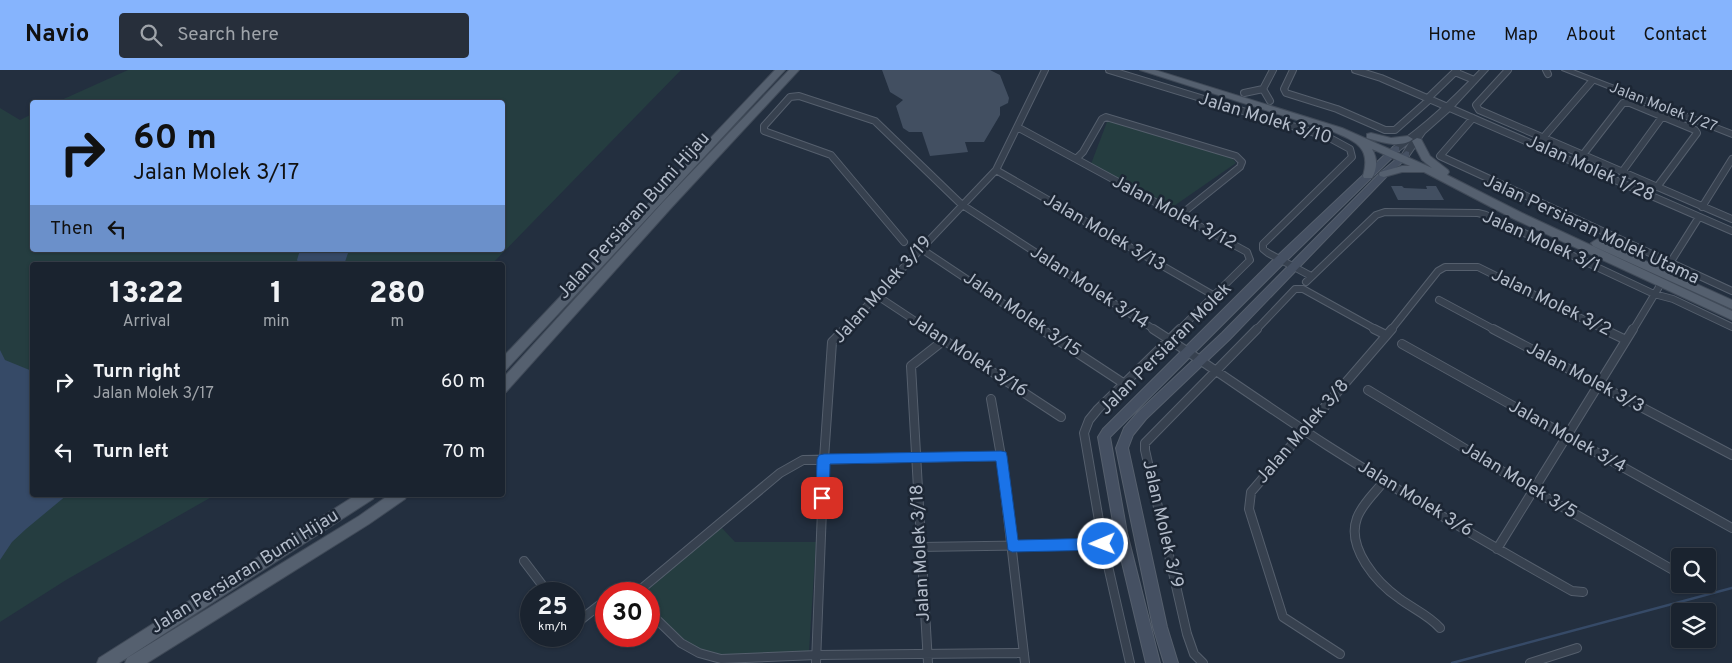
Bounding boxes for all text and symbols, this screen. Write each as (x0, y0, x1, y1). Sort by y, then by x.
search box (119, 13, 469, 58)
text: Navio (25, 20, 89, 50)
icon: search (137, 21, 165, 49)
text: Search here (177, 23, 279, 47)
text: Home (1428, 24, 1476, 47)
text: Map (1504, 24, 1538, 47)
text: About (1566, 24, 1615, 47)
text: Contact (1643, 24, 1707, 47)
street label: Jalan Molek 1/27 (1606, 79, 1720, 137)
street label: Jalan Molek 3/10 (1196, 88, 1334, 150)
text: 60 m (133, 117, 217, 161)
icon: right (50, 120, 115, 185)
street label: Jalan Persiaran Bumi Hijau (553, 127, 715, 305)
street label: Jalan Molek 1/28 (1522, 130, 1658, 208)
text: Jalan Molek 3/17 (133, 160, 299, 187)
street label: Jalan Persiaran Molek Utama (1479, 170, 1703, 290)
street label: Jalan Molek 3/12 (1108, 171, 1240, 255)
street label: Jalan Molek 3/13 (1039, 189, 1169, 277)
street label: Jalan Molek 3/1 (1478, 206, 1604, 278)
icon: left (103, 215, 131, 243)
text: Then (50, 217, 93, 241)
street label: Jalan Molek 3/19 (828, 231, 938, 349)
street label: Jalan Molek 3/14 (1025, 241, 1153, 335)
street label: Jalan Molek 3/2 (1487, 264, 1615, 342)
street label: Jalan Molek 3/15 (958, 267, 1086, 363)
text: 13:22 (109, 276, 184, 313)
text: 1 (270, 276, 282, 313)
text: 280 (369, 276, 426, 313)
street label: Jalan Persiaran Molek (1095, 278, 1237, 420)
street label: Jalan Molek 3/16 (904, 309, 1032, 403)
text: Arrival (123, 312, 170, 332)
text: min (263, 312, 290, 332)
text: m (390, 312, 404, 332)
street label: Jalan Molek 3/3 (1522, 337, 1648, 419)
text: Turn right (93, 360, 181, 384)
icon: right (50, 368, 78, 396)
text: 60 m (441, 370, 485, 394)
street label: Jalan Molek 3/8 (1251, 375, 1355, 489)
text: Jalan Molek 3/17 (93, 384, 214, 404)
street label: Jalan Molek 3/4 (1504, 395, 1630, 479)
street label: Jalan Molek 3/5 (1457, 437, 1581, 525)
icon: left (50, 438, 78, 466)
text: Turn left (93, 440, 169, 464)
text: 70 m (443, 440, 485, 464)
street label: Jalan Molek 3/6 (1353, 455, 1477, 543)
street label: Jalan Molek 3/9 (1136, 458, 1188, 590)
pin (801, 477, 843, 519)
icon: arrive (808, 484, 836, 512)
street label: Jalan Molek 3/18 (906, 484, 936, 622)
street label: Jalan Persiaran Bumi Hijau (147, 505, 343, 639)
position arrow (1076, 517, 1128, 569)
map controls (1671, 548, 1716, 648)
button: search (1671, 548, 1716, 593)
speed limit sign: 30 (595, 582, 660, 647)
text: 25 (537, 592, 568, 624)
button: layers (1671, 603, 1716, 648)
text: km/h (538, 619, 567, 635)

